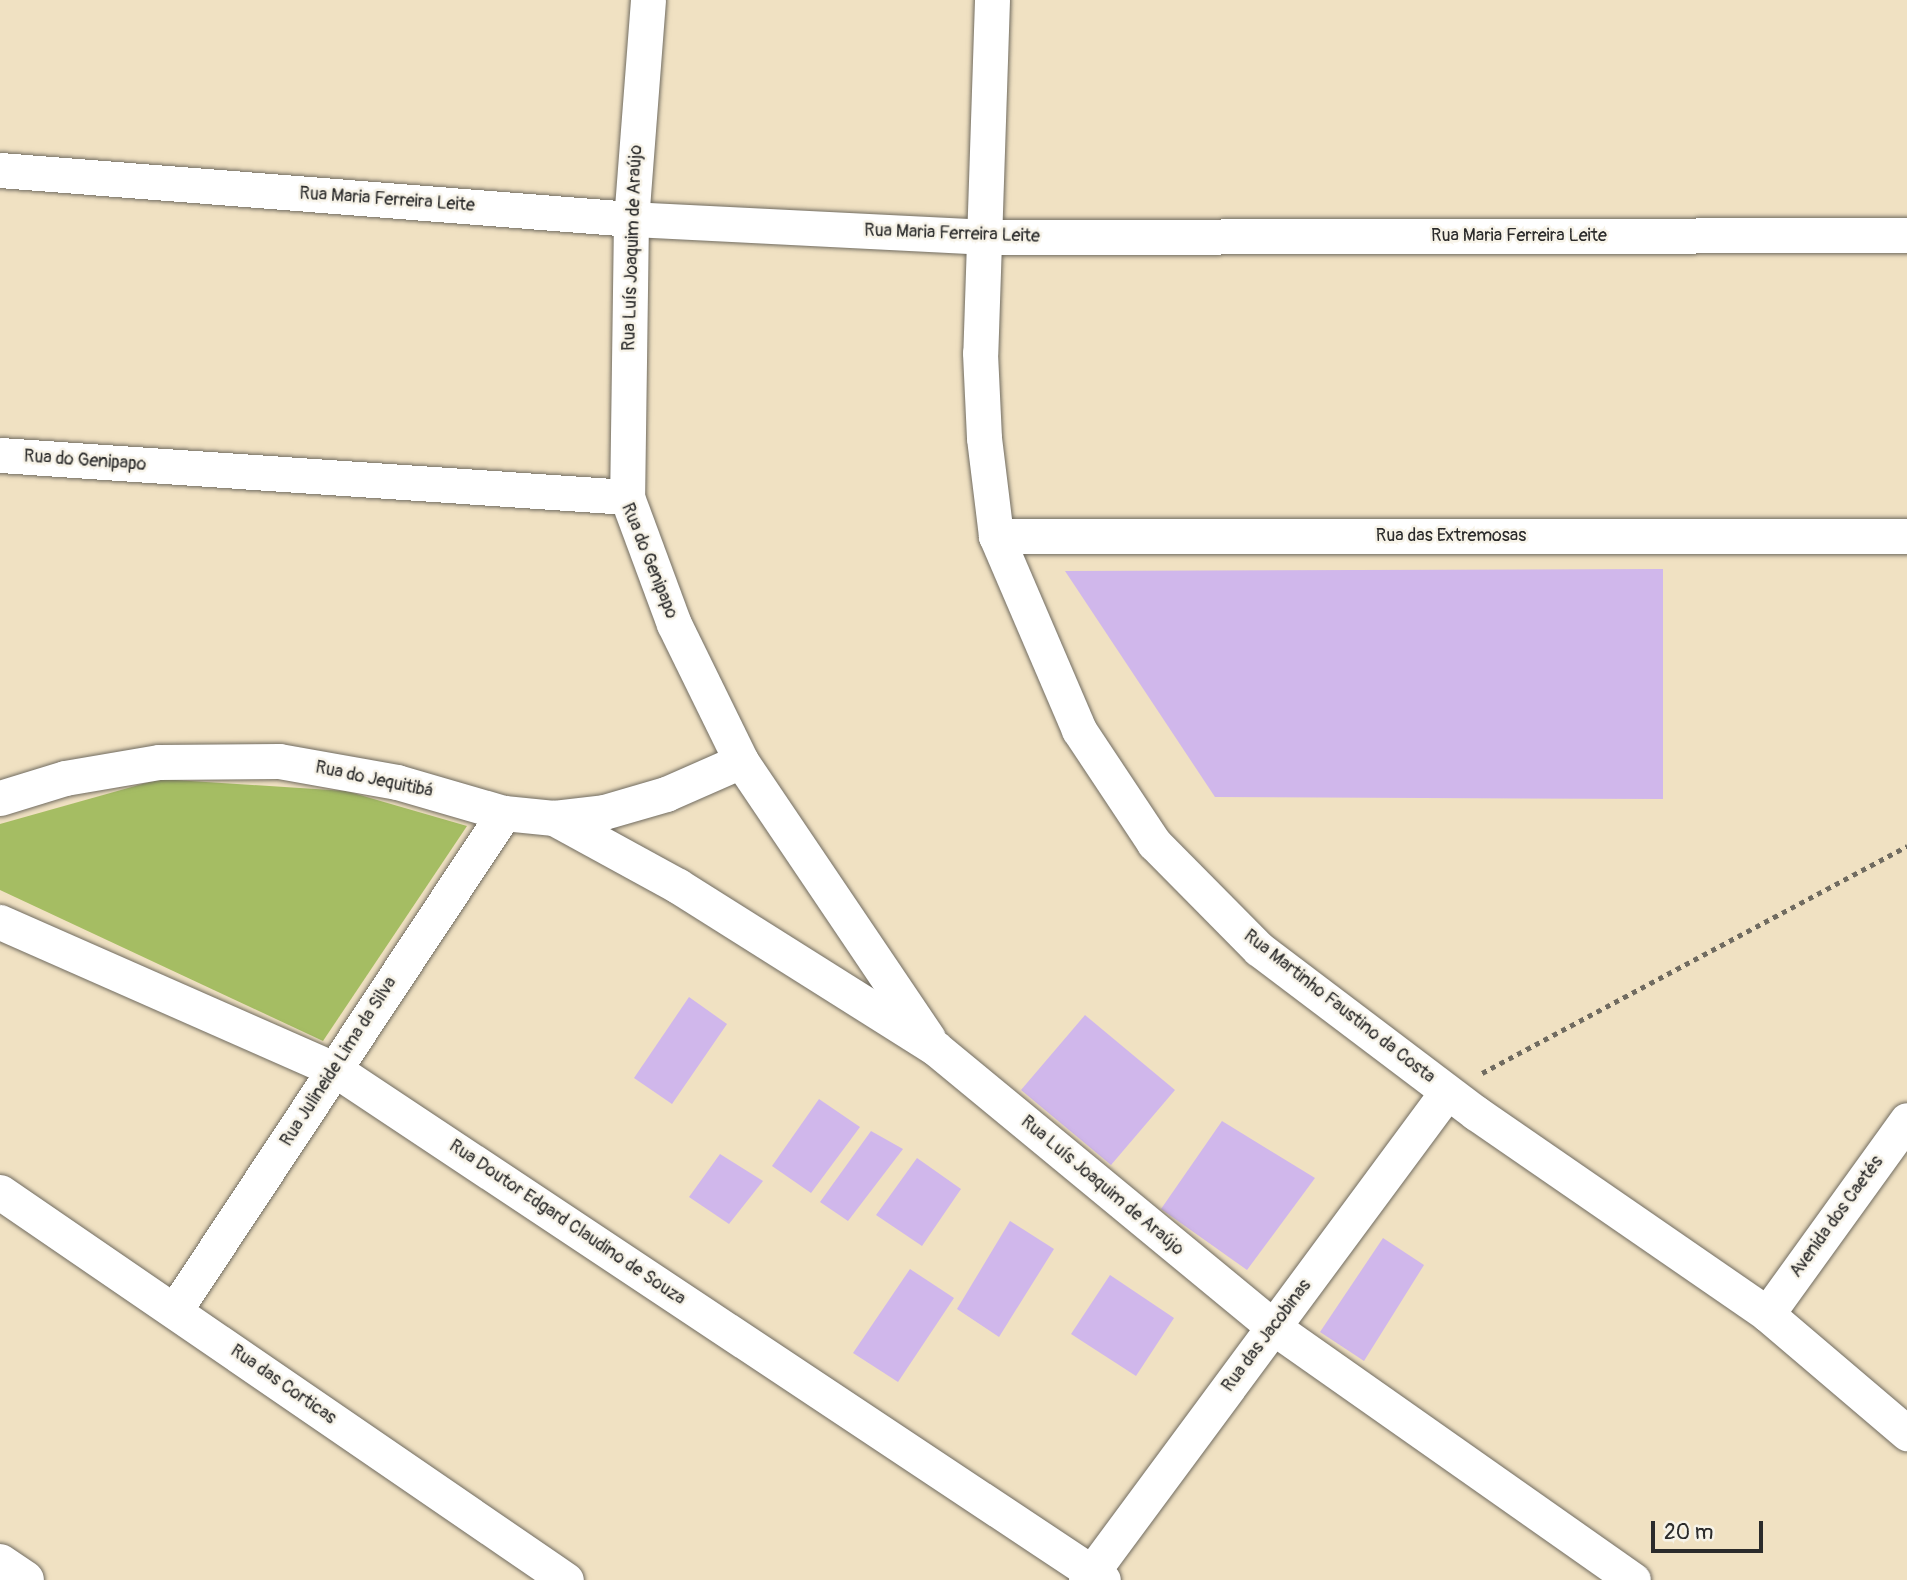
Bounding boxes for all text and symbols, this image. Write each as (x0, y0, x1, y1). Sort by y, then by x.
street label: Rua Luís Joaquim de Araújo (619, 145, 647, 351)
street label: Rua Maria Ferreira Leite (299, 183, 475, 217)
street label: Rua Maria Ferreira Leite (864, 220, 1040, 248)
street label: Rua Maria Ferreira Leite (1431, 225, 1607, 247)
street label: Rua do Genipapo (23, 446, 147, 476)
street label: Rua do Genipapo (616, 500, 682, 622)
street label: Rua das Extremosas (1376, 525, 1526, 547)
street label: Rua do Jequitibá (313, 757, 435, 803)
street label: Rua Martinho Faustino da Costa (1239, 926, 1439, 1088)
street label: Rua Julineide Lima da Silva (276, 973, 402, 1151)
street label: Rua Luís Joaquim de Araújo (1016, 1111, 1188, 1261)
street label: Rua Doutor Edgard Claudino de Souza (445, 1136, 689, 1310)
street label: Avenida dos Caetés (1786, 1152, 1888, 1282)
street label: Rua das Jacobinas (1218, 1276, 1316, 1396)
street label: Rua das Corticas (226, 1341, 340, 1429)
scale bar (1655, 1506, 1767, 1550)
text: 20 m (1664, 1519, 1713, 1546)

